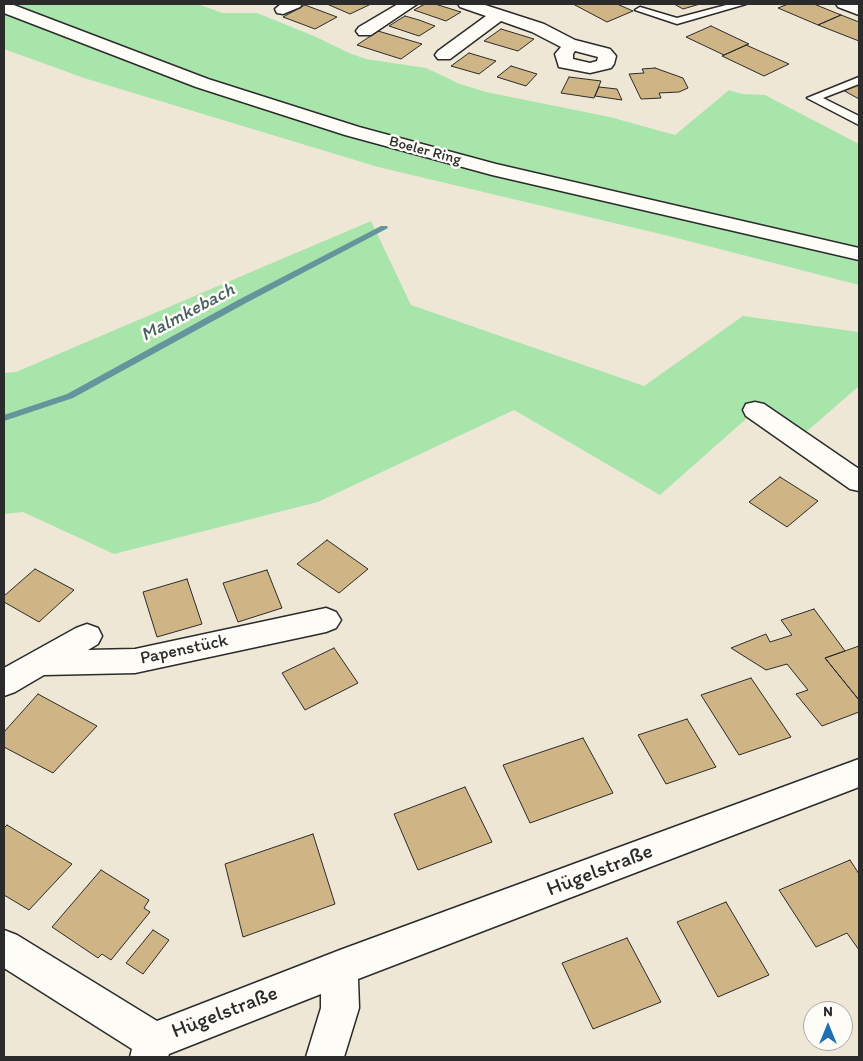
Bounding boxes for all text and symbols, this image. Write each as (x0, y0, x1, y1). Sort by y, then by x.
street label: Boeler Ring (387, 133, 463, 169)
water label: Malmkebach (137, 279, 239, 347)
street label: Papenstück (138, 630, 230, 670)
street label: Hügelstraße (543, 839, 657, 903)
street label: Hügelstraße (168, 981, 282, 1045)
north arrow (803, 1001, 853, 1051)
text: N (823, 1003, 833, 1020)

